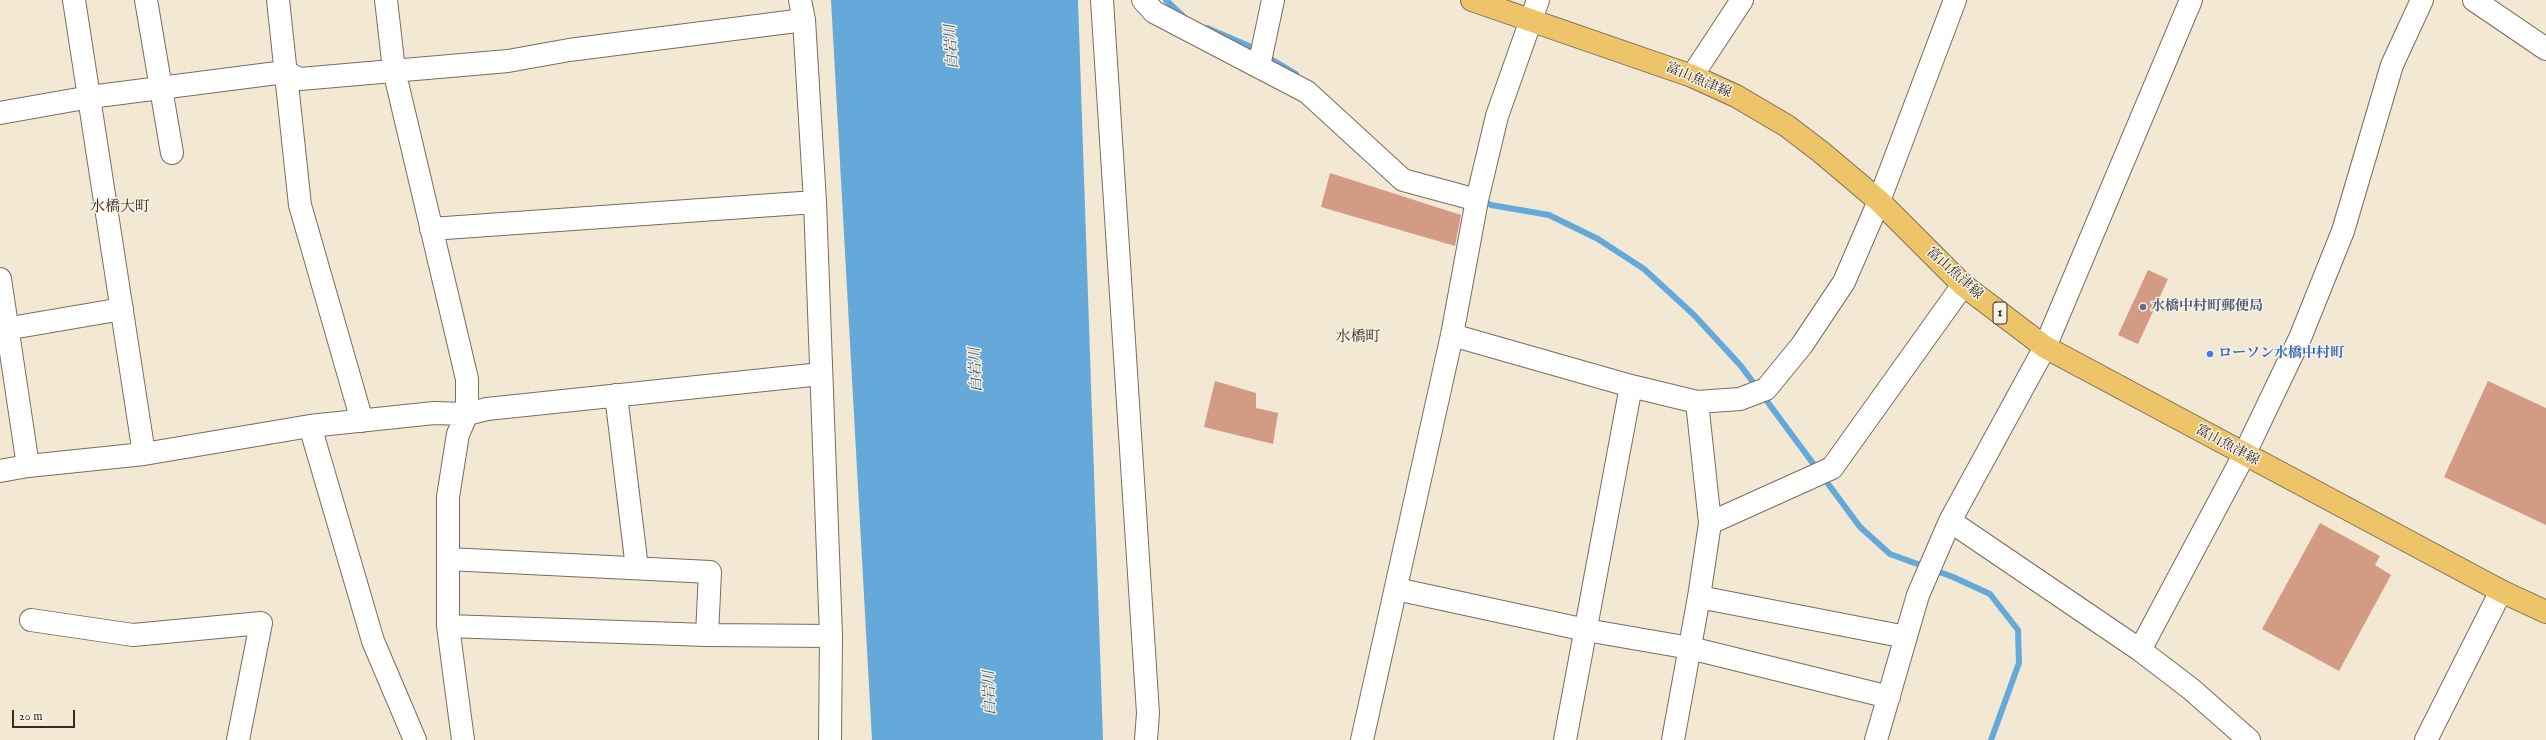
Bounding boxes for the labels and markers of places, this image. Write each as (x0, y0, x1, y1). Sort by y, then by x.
place label: 水橋中村町郵便局 (2151, 299, 2263, 315)
marker: 水橋中村町郵便局 (2138, 302, 2148, 312)
place label: ローソン水橋中村町 (2218, 346, 2344, 362)
marker: ローソン水橋中村町 (2205, 349, 2215, 359)

